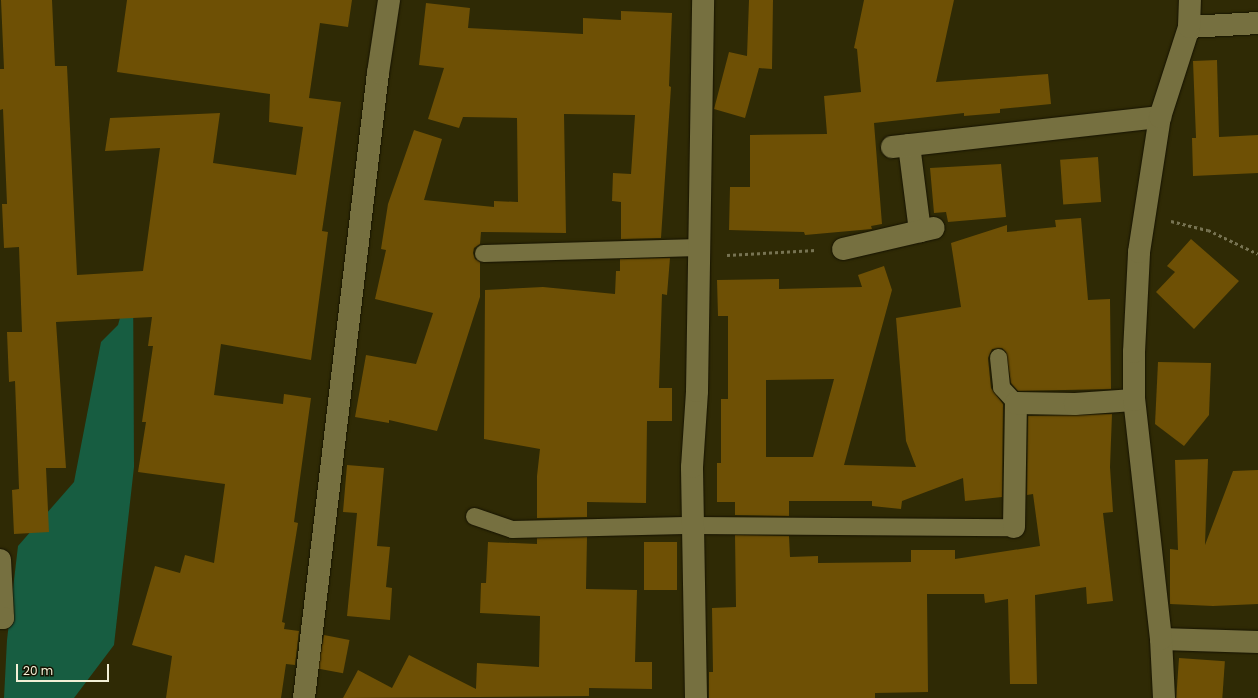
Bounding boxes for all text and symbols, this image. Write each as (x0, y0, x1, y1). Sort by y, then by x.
scale bar (18, 656, 111, 682)
text: 20 m (23, 662, 53, 679)

